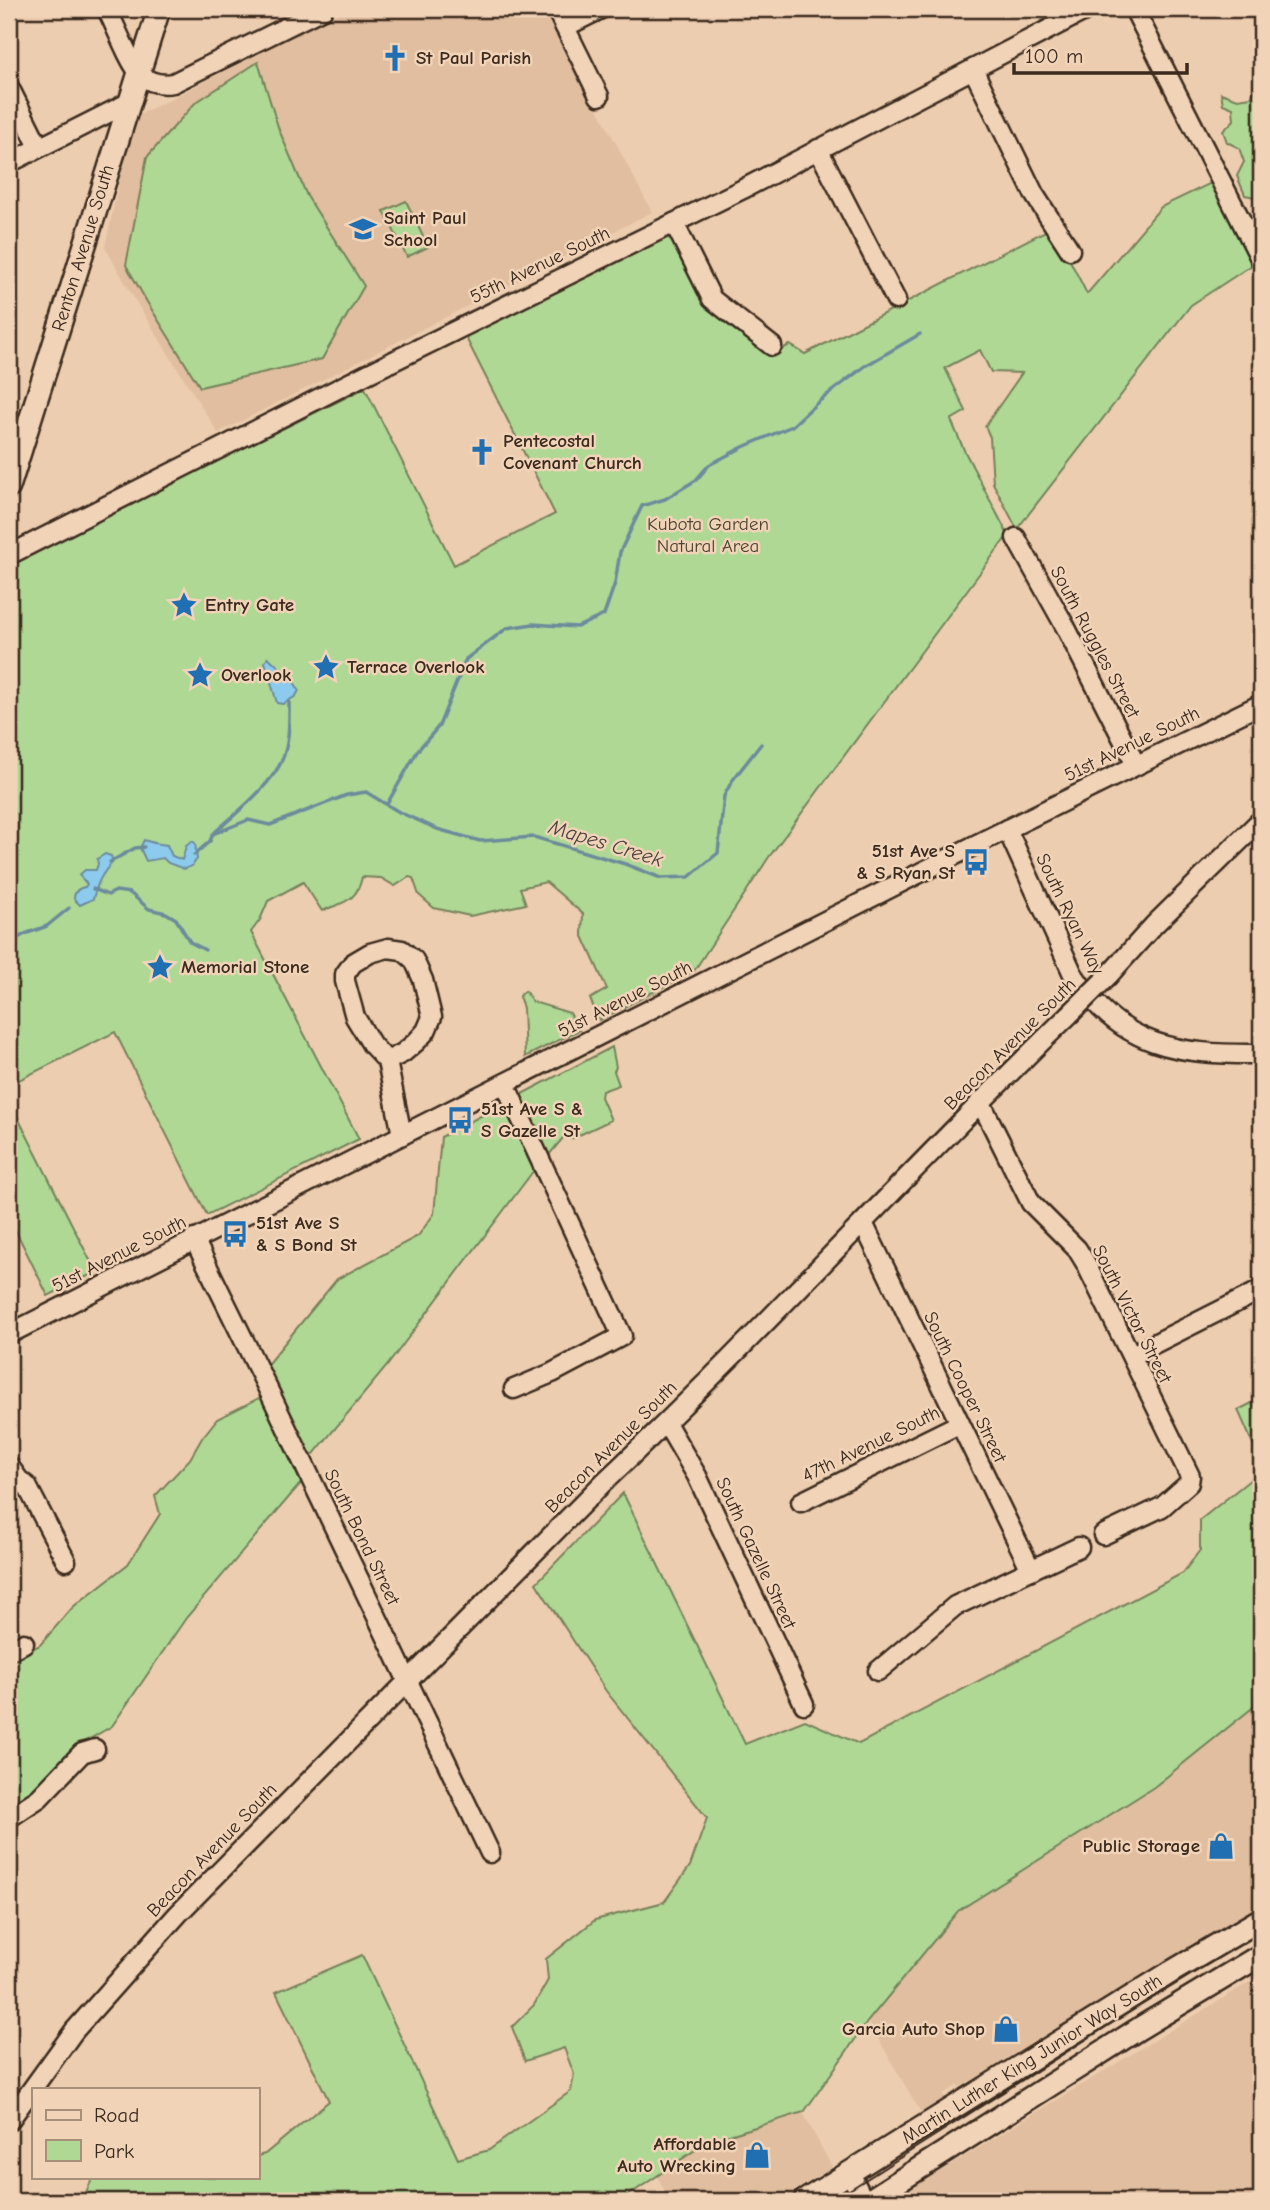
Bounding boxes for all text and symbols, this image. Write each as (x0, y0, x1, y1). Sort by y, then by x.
scale bar (1014, 32, 1188, 76)
church icon: St Paul Parish (380, 43, 410, 73)
text: 100 m (1025, 44, 1083, 68)
place label: St Paul Parish (416, 47, 531, 69)
street label: Renton Avenue South (47, 162, 119, 334)
place label: Saint Paul School (384, 207, 466, 251)
school or university icon: Saint Paul School (348, 214, 378, 244)
street label: 55th Avenue South (467, 222, 613, 308)
place label: Pentecostal Covenant Church (503, 430, 642, 474)
church icon: Pentecostal Covenant Church (467, 437, 497, 467)
park label: Kubota Garden Natural Area (647, 513, 769, 557)
street label: South Ruggles Street (1046, 562, 1145, 722)
place icon: Entry Gate (169, 590, 199, 620)
place label: Entry Gate (205, 594, 294, 616)
place icon: Terrace Overlook (311, 652, 341, 682)
place label: Terrace Overlook (347, 656, 485, 678)
place icon: Overlook (185, 660, 215, 690)
place label: Overlook (221, 664, 292, 686)
street label: 51st Avenue South (1061, 702, 1203, 786)
water label: Mapes Creek (545, 814, 667, 872)
place label: 51st Ave S & S Ryan St (856, 840, 956, 884)
bus stop icon: 51st Ave S & S Ryan St (961, 847, 991, 877)
street label: South Ryan Way (1031, 850, 1109, 979)
place icon: Memorial Stone (145, 952, 175, 982)
place label: Memorial Stone (181, 956, 309, 978)
street label: 51st Avenue South (554, 956, 696, 1042)
street label: Beacon Avenue South (940, 974, 1080, 1114)
place label: 51st Ave S & S Gazelle St (481, 1098, 583, 1142)
bus stop icon: 51st Ave S & S Gazelle St (445, 1105, 475, 1135)
street label: 51st Avenue South (48, 1211, 190, 1297)
place label: 51st Ave S & S Bond St (256, 1212, 358, 1256)
bus stop icon: 51st Ave S & S Bond St (220, 1219, 250, 1249)
street label: South Victor Street (1088, 1241, 1177, 1387)
street label: South Cooper Street (919, 1308, 1011, 1467)
street label: Beacon Avenue South (541, 1377, 681, 1517)
street label: 47th Avenue South (799, 1401, 943, 1487)
street label: South Bond Street (320, 1465, 405, 1609)
street label: South Gazelle Street (711, 1474, 801, 1633)
street label: Beacon Avenue South (143, 1779, 281, 1921)
shop icon: Public Storage (1206, 1831, 1236, 1861)
place label: Public Storage (1082, 1835, 1200, 1857)
street label: Martin Luther King Junior Way South (898, 1969, 1166, 2149)
shop icon: Garcia Auto Shop (991, 2014, 1021, 2044)
place label: Garcia Auto Shop (842, 2018, 985, 2040)
legend (32, 2088, 259, 2178)
text: Road (94, 2103, 139, 2127)
place label: Affordable Auto Wrecking (617, 2133, 736, 2177)
text: Park (94, 2139, 134, 2163)
shop icon: Affordable Auto Wrecking (742, 2140, 772, 2170)

